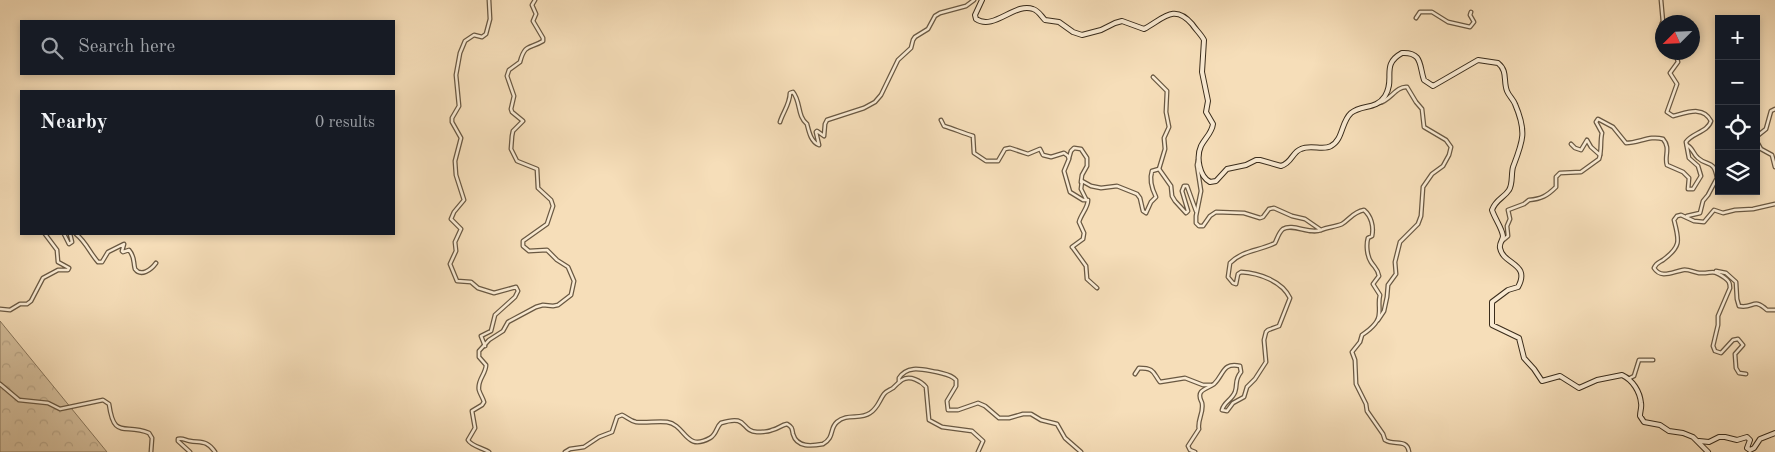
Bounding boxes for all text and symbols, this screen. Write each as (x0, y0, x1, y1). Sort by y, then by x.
north arrow (1655, 15, 1700, 60)
map controls (1715, 15, 1760, 195)
button: + (1715, 15, 1760, 60)
search box (20, 20, 395, 75)
icon: search (38, 34, 66, 62)
text: Search here (78, 38, 175, 57)
button: − (1715, 60, 1760, 105)
button: locate (1715, 105, 1760, 150)
text: Nearby (40, 112, 108, 133)
text: 0 results (315, 115, 375, 131)
button: layers (1715, 150, 1760, 195)

